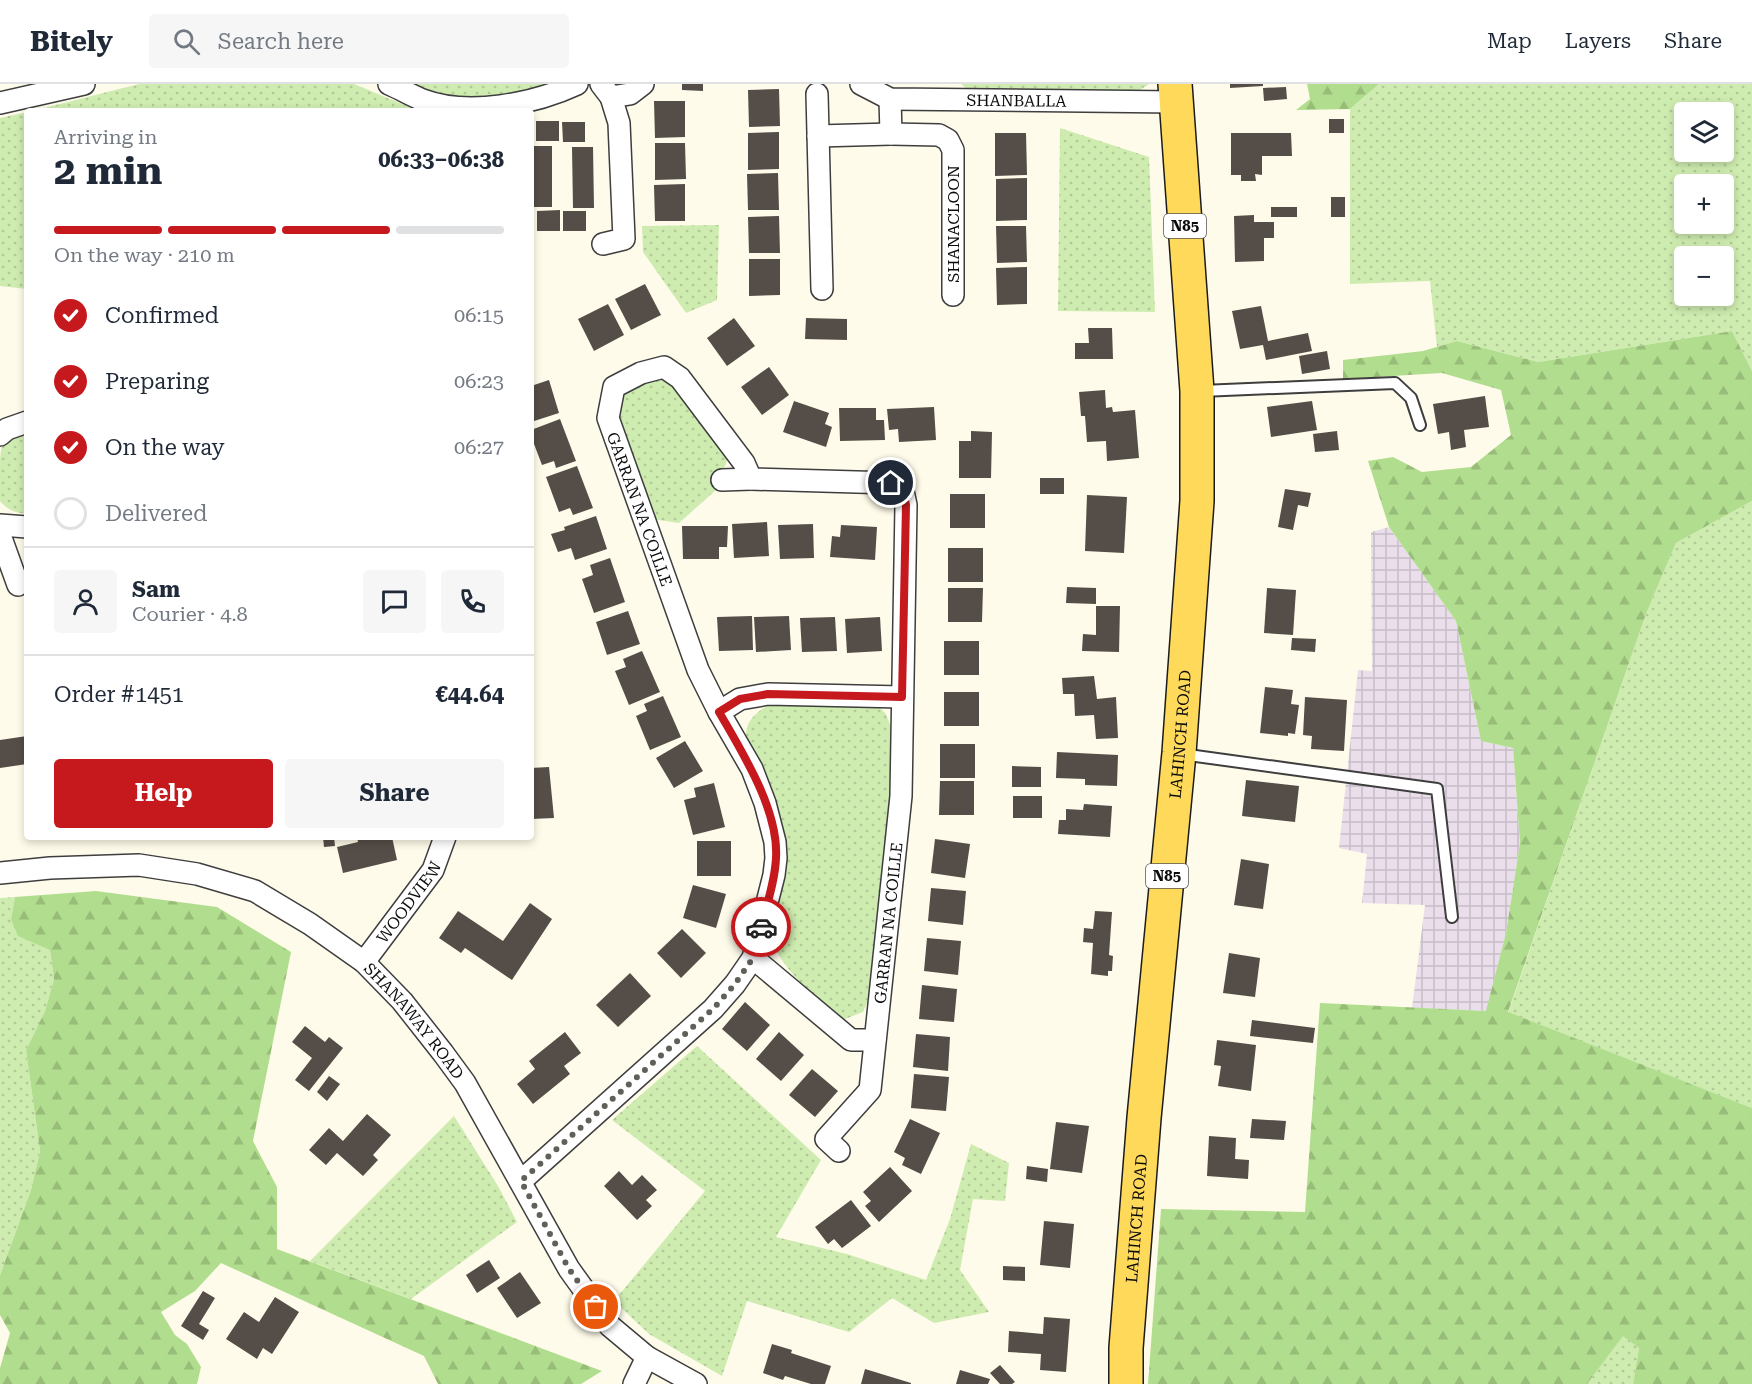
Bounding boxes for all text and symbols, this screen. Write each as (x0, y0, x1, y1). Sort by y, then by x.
search box (149, 14, 569, 68)
text: Bitely (30, 25, 113, 58)
icon: search (170, 25, 203, 58)
text: Search here (218, 29, 344, 54)
text: Map (1487, 29, 1532, 53)
text: Layers (1565, 29, 1631, 53)
text: Share (1664, 29, 1722, 53)
street label: SHANBALLA (966, 91, 1067, 111)
map controls (1674, 102, 1734, 306)
button: layers (1674, 102, 1734, 162)
text: Arriving in (54, 125, 157, 149)
text: 06:33–06:38 (378, 147, 504, 172)
text: 2 min (54, 148, 162, 194)
street label: SHANACLOON (944, 165, 963, 283)
button: + (1674, 174, 1734, 234)
road number: N85 (1164, 214, 1206, 238)
text: On the way · 210 m (54, 243, 235, 267)
button: − (1674, 246, 1734, 306)
icon: check (54, 299, 87, 332)
text: Confirmed (105, 303, 219, 328)
text: 06:15 (454, 303, 504, 327)
icon: check (54, 365, 87, 398)
text: Preparing (105, 369, 209, 394)
text: 06:23 (454, 369, 504, 393)
street label: GARRAN NA COILLE (603, 430, 676, 589)
icon: check (54, 431, 87, 464)
text: On the way (105, 435, 225, 460)
text: 06:27 (454, 435, 504, 459)
pin (865, 457, 916, 508)
icon: home (874, 466, 907, 499)
text: Delivered (105, 501, 207, 526)
button: person (54, 570, 117, 633)
button: chat (363, 570, 426, 633)
button: phone (441, 570, 504, 633)
text: Sam (132, 577, 180, 602)
text: Courier · 4.8 (132, 602, 248, 626)
street label: LAHINCH ROAD (1166, 669, 1195, 800)
text: Order #1451 (54, 682, 184, 707)
text: €44.64 (435, 682, 504, 707)
button: Help (54, 759, 273, 828)
button: Share (285, 759, 504, 828)
street label: GARRAN NA COILLE (871, 841, 906, 1005)
street label: WOODVIEW (373, 858, 446, 947)
road number: N85 (1146, 864, 1188, 888)
courier (731, 897, 791, 957)
icon: car (745, 911, 778, 944)
street label: SHANAWAY ROAD (360, 959, 468, 1083)
street label: LAHINCH ROAD (1122, 1153, 1151, 1284)
pin (570, 1281, 621, 1332)
icon: bag (579, 1290, 612, 1323)

